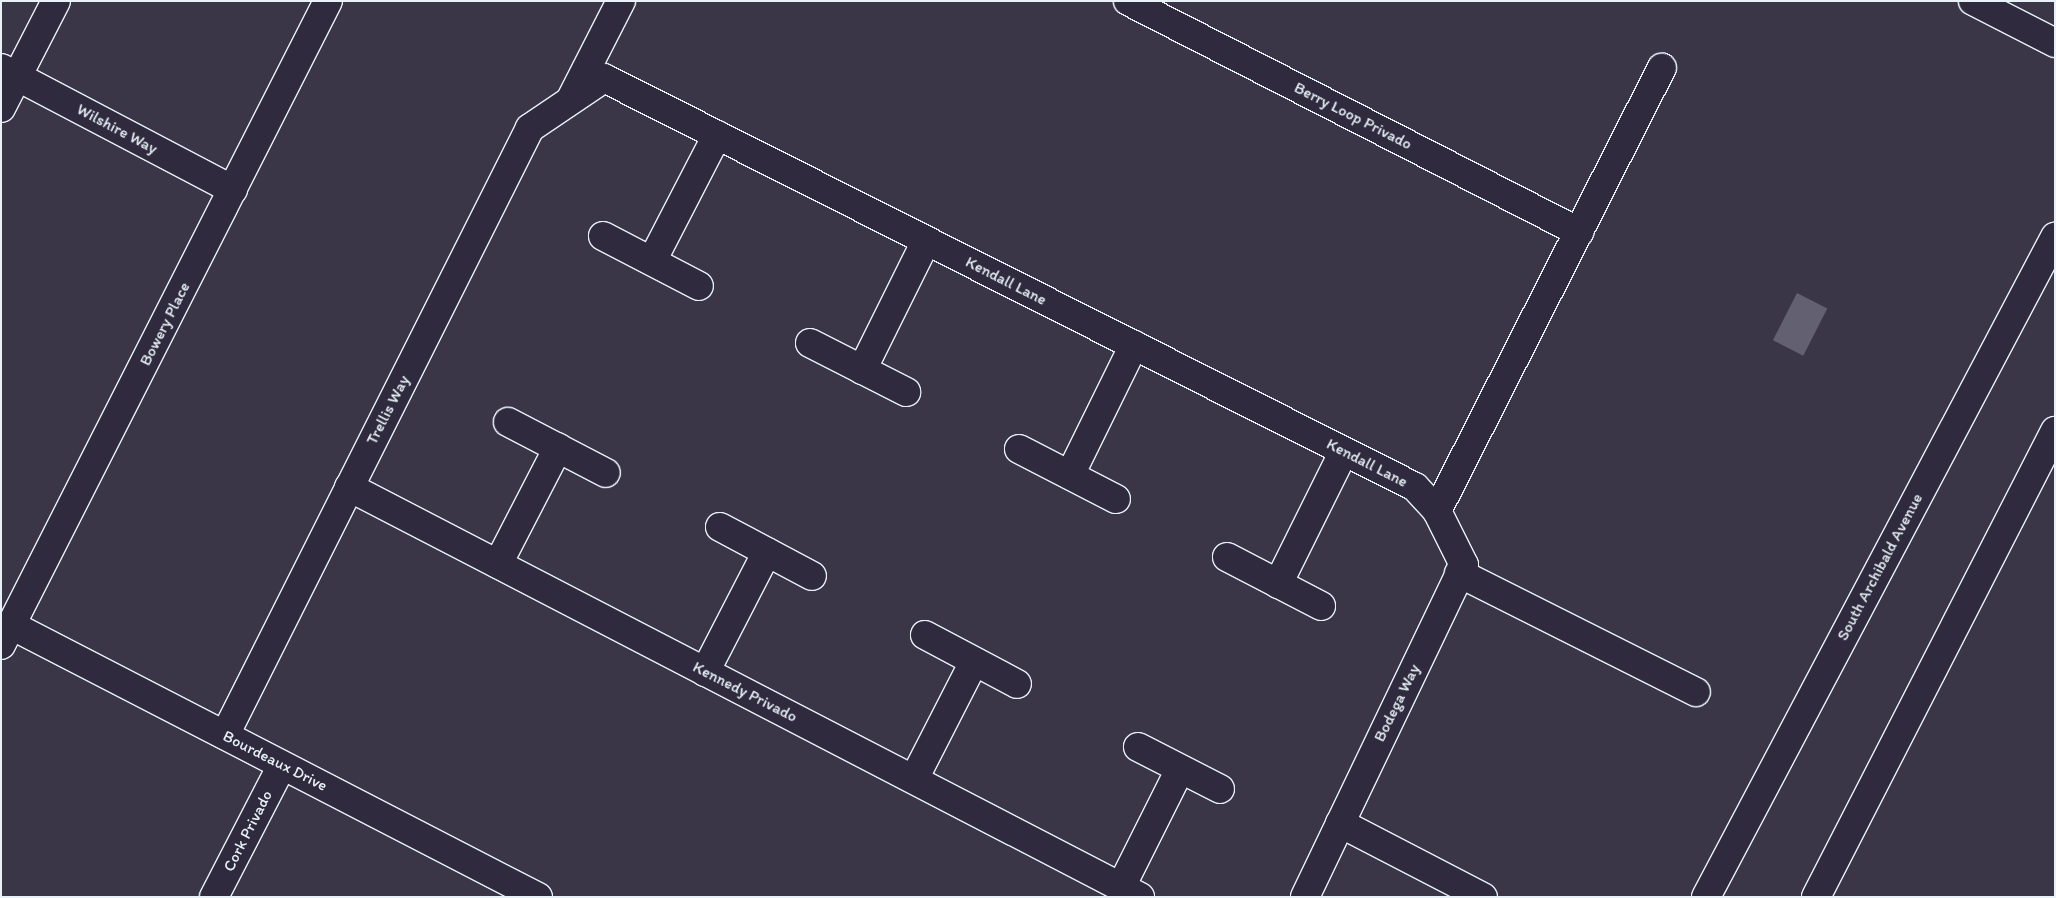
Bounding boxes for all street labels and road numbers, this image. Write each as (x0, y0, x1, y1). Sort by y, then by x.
street label: Berry Loop Privado (1291, 78, 1415, 154)
street label: Wilshire Way (73, 100, 161, 158)
street label: Kendall Lane (962, 252, 1050, 310)
street label: Bowery Place (136, 279, 194, 369)
street label: Trellis Way (363, 372, 413, 448)
street label: Kendall Lane (1323, 434, 1411, 492)
street label: South Archibald Avenue (1833, 490, 1927, 644)
street label: Kennedy Privado (690, 657, 800, 727)
street label: Bodega Way (1370, 661, 1424, 745)
street label: Bourdeaux Drive (220, 726, 330, 796)
street label: Cork Privado (219, 787, 277, 875)

